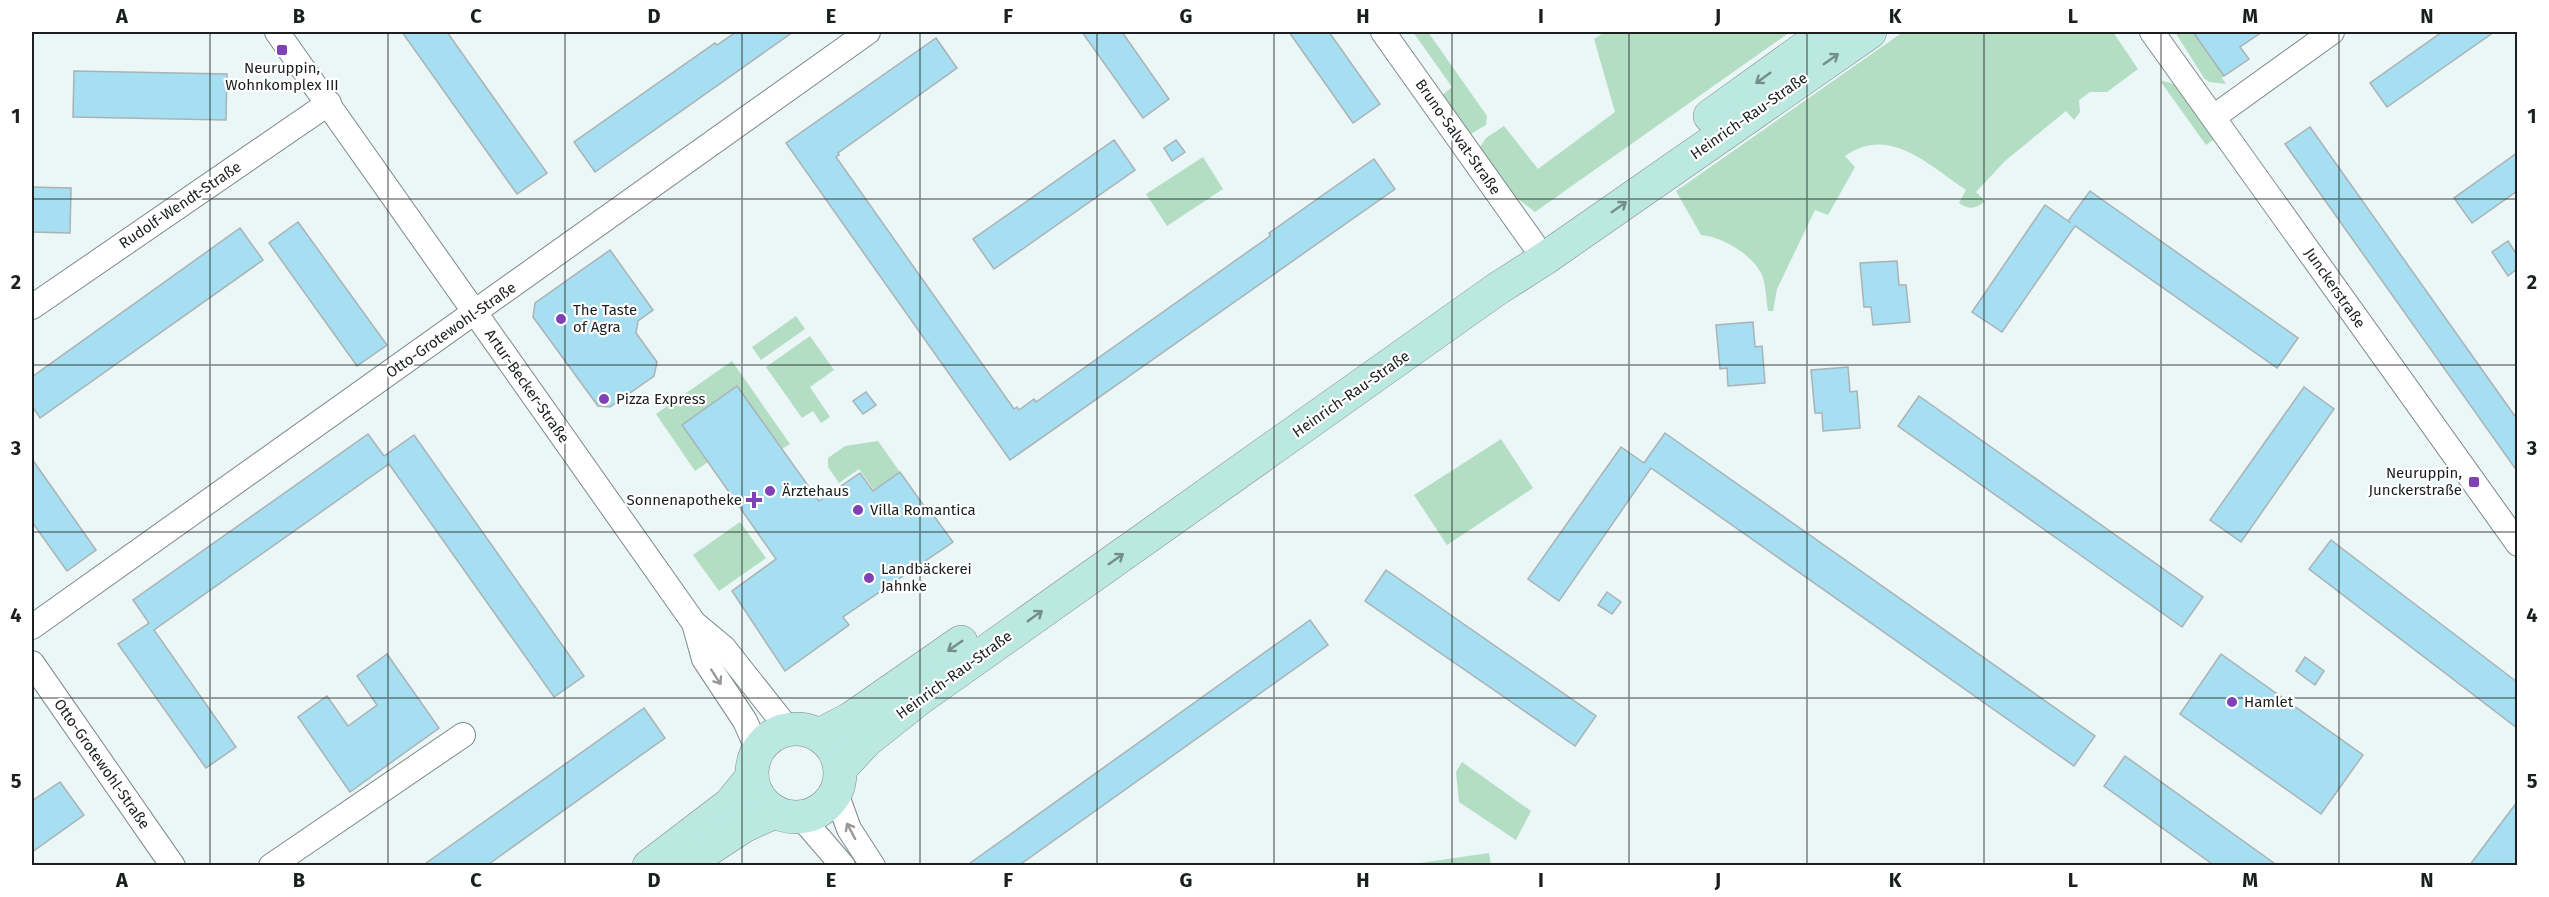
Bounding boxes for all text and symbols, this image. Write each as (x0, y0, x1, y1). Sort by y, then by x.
text: A (115, 4, 129, 28)
text: B (293, 4, 305, 28)
text: C (470, 4, 482, 28)
text: D (647, 4, 661, 28)
text: E (826, 4, 836, 28)
text: F (1003, 4, 1013, 28)
text: G (1180, 4, 1192, 28)
text: H (1356, 4, 1370, 28)
text: I (1538, 4, 1544, 28)
text: J (1714, 4, 1721, 28)
text: K (1889, 4, 1902, 28)
text: L (2068, 4, 2078, 28)
text: M (2242, 4, 2258, 28)
text: N (2420, 4, 2434, 28)
marker: Neuruppin, Wohnkomplex III (275, 43, 289, 57)
one-way arrow (1822, 53, 1838, 65)
place label: Neuruppin, Wohnkomplex III (225, 59, 339, 94)
street label: Heinrich-Rau-Straße (1687, 69, 1811, 163)
one-way arrow (1755, 72, 1771, 84)
street label: Bruno-Salvat-Straße (1411, 76, 1505, 198)
text: 1 (11, 104, 21, 128)
text: 1 (2527, 104, 2537, 128)
street label: Rudolf-Wendt-Straße (116, 157, 244, 253)
one-way arrow (1611, 201, 1627, 213)
street label: Junckerstraße (2301, 245, 2369, 331)
text: 2 (11, 270, 21, 294)
text: 2 (2527, 270, 2537, 294)
street label: Otto-Grotewohl-Straße (382, 278, 520, 382)
place label: The Taste of Agra (573, 301, 637, 336)
marker: The Taste of Agra (554, 312, 568, 326)
street label: Artur-Becker-Straße (481, 326, 573, 446)
street label: Heinrich-Rau-Straße (1289, 347, 1413, 441)
place label: Pizza Express (616, 390, 706, 408)
marker: Pizza Express (597, 392, 611, 406)
text: 3 (10, 436, 21, 460)
text: 3 (2526, 436, 2537, 460)
place label: Neuruppin, Junckerstraße (2369, 464, 2462, 499)
marker: Neuruppin, Junckerstraße (2467, 475, 2481, 489)
place label: Ärztehaus (782, 482, 849, 500)
marker: Ärztehaus (763, 484, 777, 498)
place label: Sonnenapotheke (627, 491, 742, 509)
marker: Sonnenapotheke (747, 493, 761, 507)
place label: Villa Romantica (870, 501, 976, 519)
marker: Villa Romantica (851, 503, 865, 517)
one-way arrow (1107, 553, 1123, 565)
place label: Landbäckerei Jahnke (881, 560, 972, 595)
marker: Landbäckerei Jahnke (862, 571, 876, 585)
text: 4 (10, 603, 22, 627)
text: 4 (2526, 603, 2538, 627)
one-way arrow (1027, 610, 1043, 623)
street label: Heinrich-Rau-Straße (893, 627, 1015, 723)
one-way arrow (947, 640, 964, 652)
one-way arrow (710, 668, 722, 685)
place label: Hamlet (2244, 693, 2294, 711)
street label: Otto-Grotewohl-Straße (50, 695, 154, 833)
marker: Hamlet (2225, 695, 2239, 709)
text: 5 (11, 769, 22, 793)
text: 5 (2527, 769, 2538, 793)
one-way arrow (845, 823, 857, 840)
text: A (115, 868, 129, 892)
text: B (293, 868, 305, 892)
text: C (470, 868, 482, 892)
text: D (647, 868, 661, 892)
text: E (826, 868, 836, 892)
text: F (1003, 868, 1013, 892)
text: G (1180, 868, 1192, 892)
text: H (1356, 868, 1370, 892)
text: I (1538, 868, 1544, 892)
text: J (1714, 868, 1721, 892)
text: K (1889, 868, 1902, 892)
text: L (2068, 868, 2078, 892)
text: M (2242, 868, 2258, 892)
text: N (2420, 868, 2434, 892)

